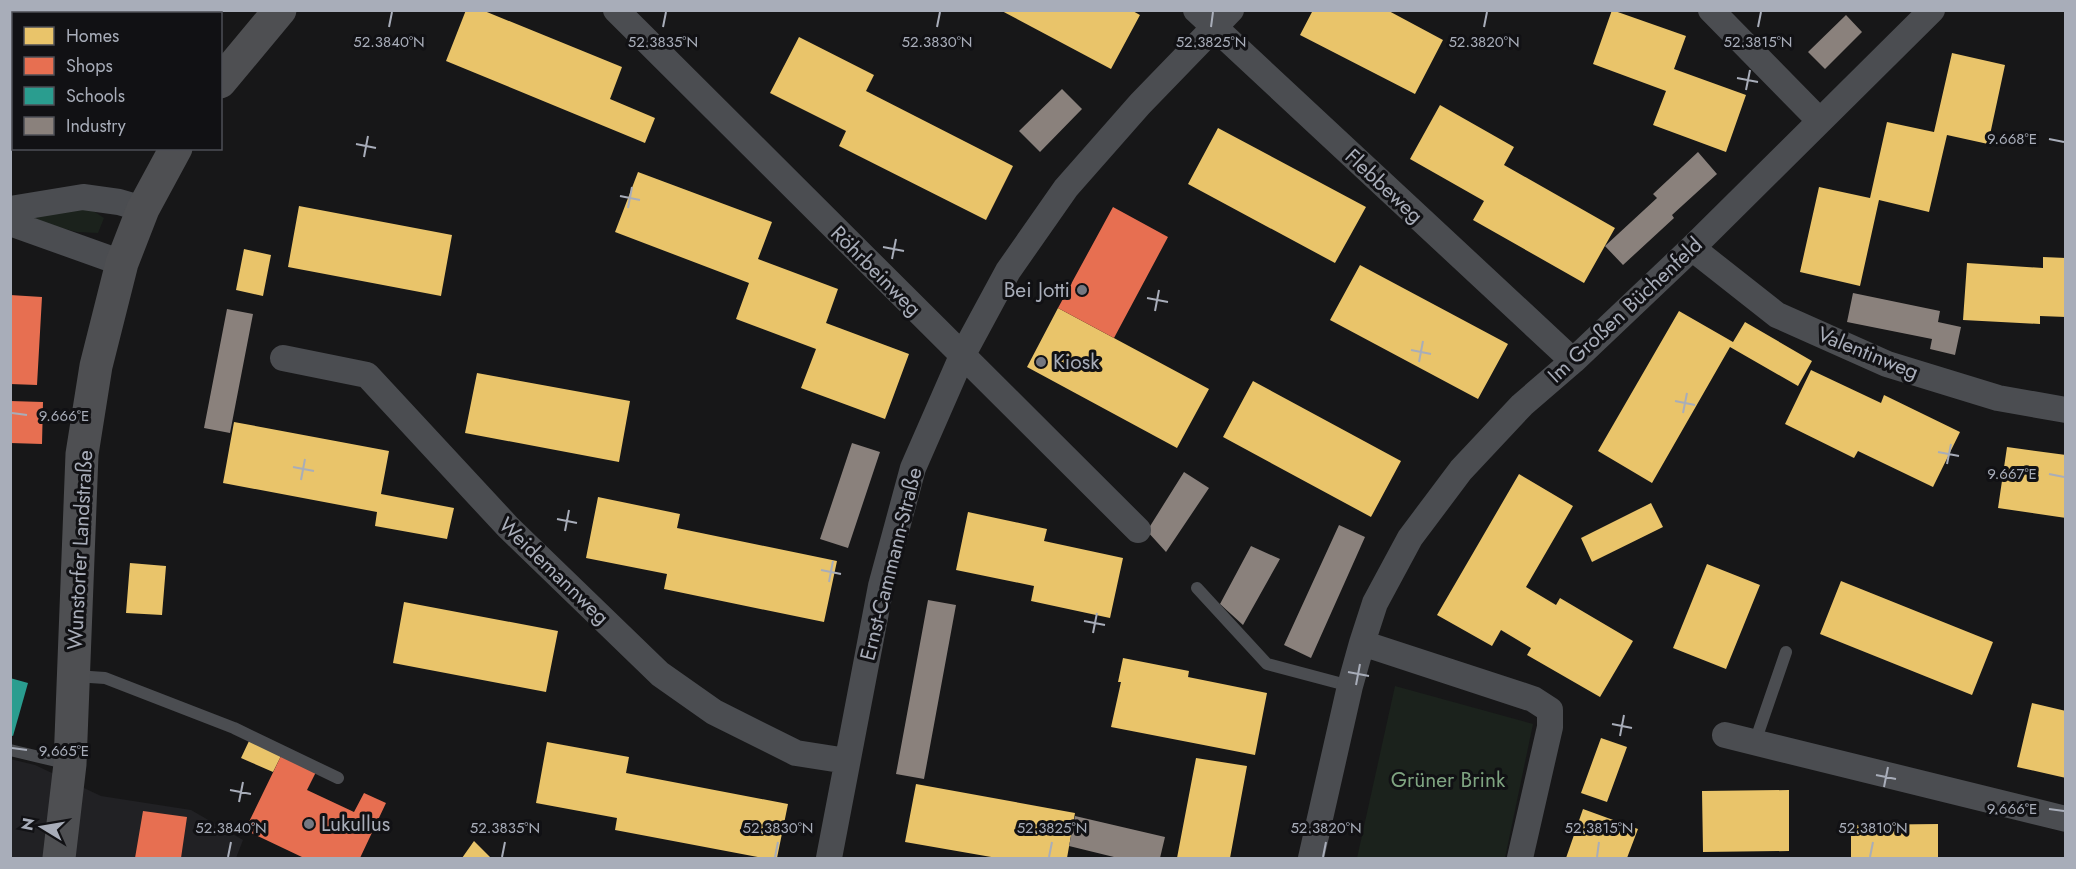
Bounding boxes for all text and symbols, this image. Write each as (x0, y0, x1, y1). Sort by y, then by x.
legend (12, 12, 222, 150)
text: Homes (66, 23, 119, 49)
text: 52.3840°N (353, 31, 425, 53)
text: 52.3835°N (628, 31, 698, 53)
text: 52.3830°N (902, 31, 972, 53)
text: 52.3825°N (1176, 31, 1246, 53)
text: 52.3820°N (1448, 31, 1520, 53)
text: 52.3815°N (1724, 31, 1792, 53)
text: Shops (66, 53, 113, 79)
text: Schools (66, 83, 125, 109)
text: Industry (66, 113, 126, 139)
text: 9.668°E (1987, 128, 2037, 150)
street label: Flebbeweg (1338, 142, 1430, 230)
street label: Röhrbeinweg (824, 219, 928, 323)
street label: Im Großen Büchenfeld (1541, 230, 1709, 390)
place label: Bei Jotti (1004, 275, 1070, 305)
marker: Bei Jotti (1075, 283, 1089, 297)
street label: Valentinweg (1813, 319, 1923, 387)
place label: Kiosk (1053, 347, 1100, 377)
marker: Kiosk (1034, 355, 1048, 369)
text: 9.666°E (39, 405, 89, 427)
street label: Wunstorfer Landstraße (60, 449, 100, 651)
text: 9.667°E (1987, 463, 2037, 485)
street label: Ernst-Cammann-Straße (852, 464, 930, 664)
street label: Weidemannweg (492, 510, 616, 632)
text: 9.665°E (39, 740, 89, 762)
park label: Grüner Brink (1391, 765, 1506, 795)
north arrow (12, 797, 72, 857)
text: 9.666°E (1987, 798, 2037, 820)
place label: Lukullus (321, 809, 390, 839)
text: N (15, 816, 40, 833)
text: 52.3840°N (195, 817, 267, 839)
marker: Lukullus (302, 817, 316, 831)
text: 52.3835°N (470, 817, 540, 839)
text: 52.3830°N (743, 817, 813, 839)
text: 52.3825°N (1017, 817, 1087, 839)
text: 52.3820°N (1290, 817, 1362, 839)
text: 52.3815°N (1565, 817, 1633, 839)
text: 52.3810°N (1838, 817, 1908, 839)

